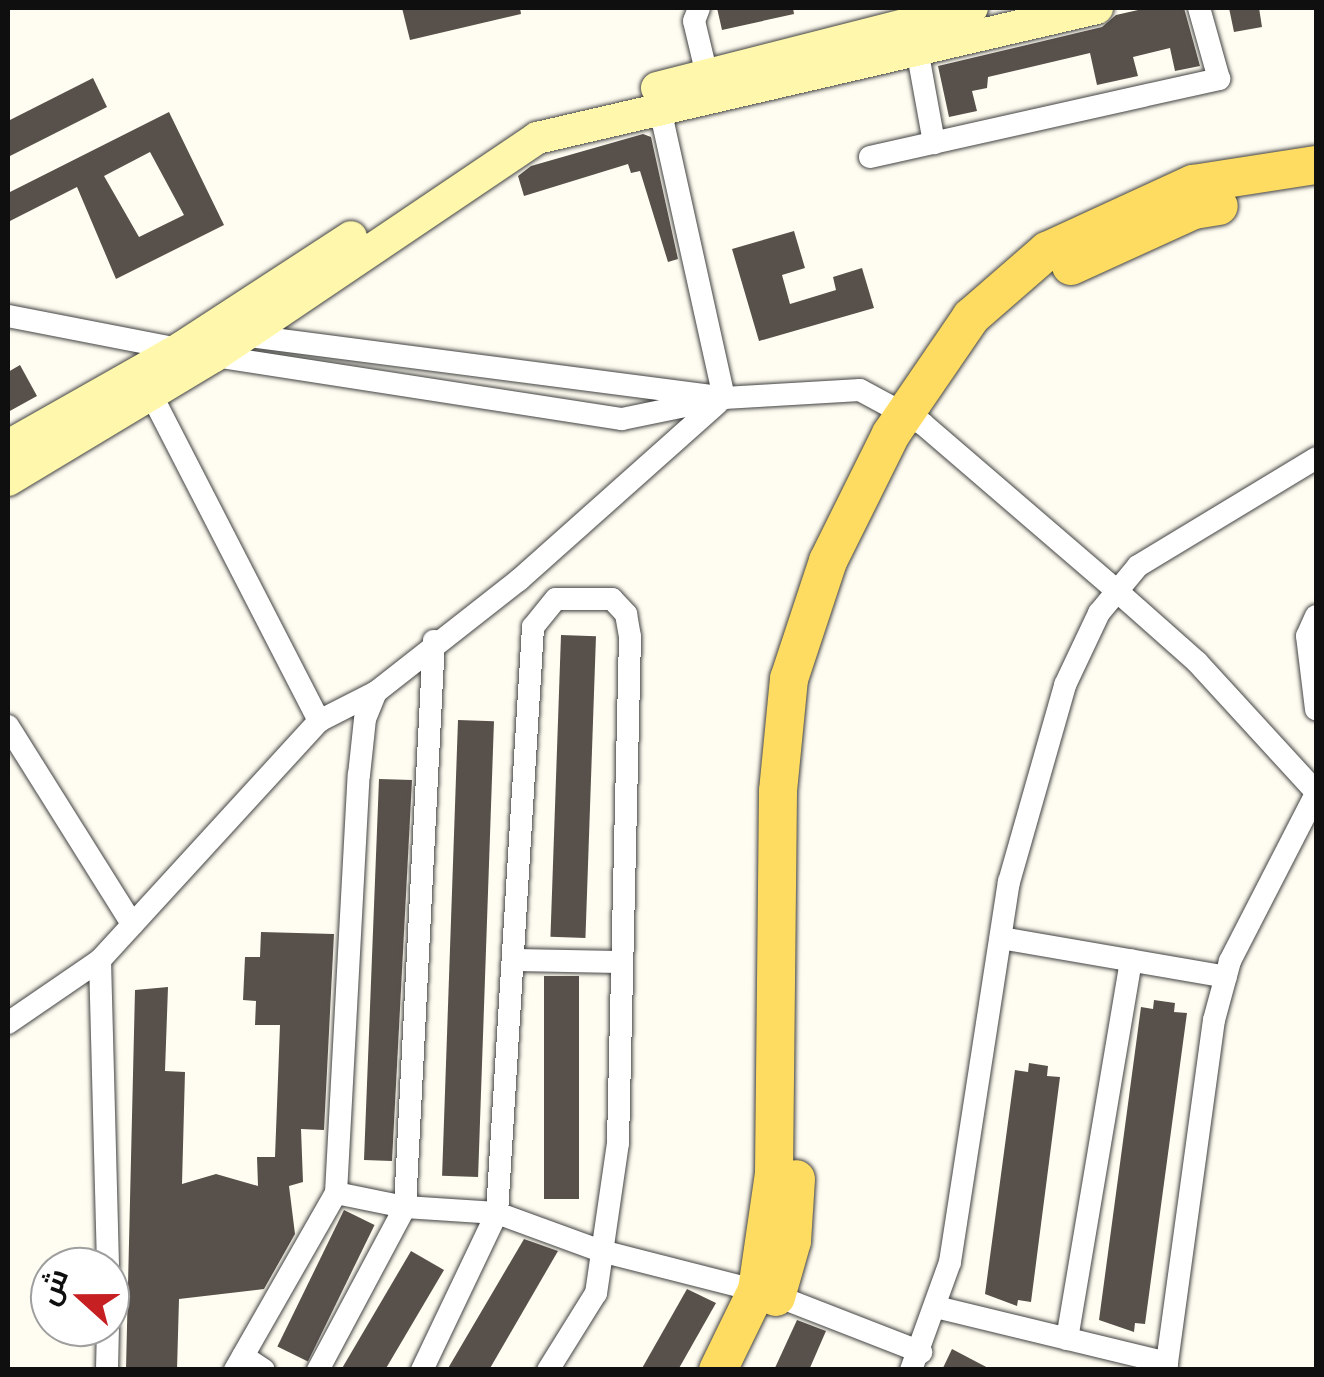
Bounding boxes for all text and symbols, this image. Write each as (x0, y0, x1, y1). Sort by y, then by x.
north arrow (30, 1247, 130, 1347)
text: ش (32, 1264, 75, 1309)

